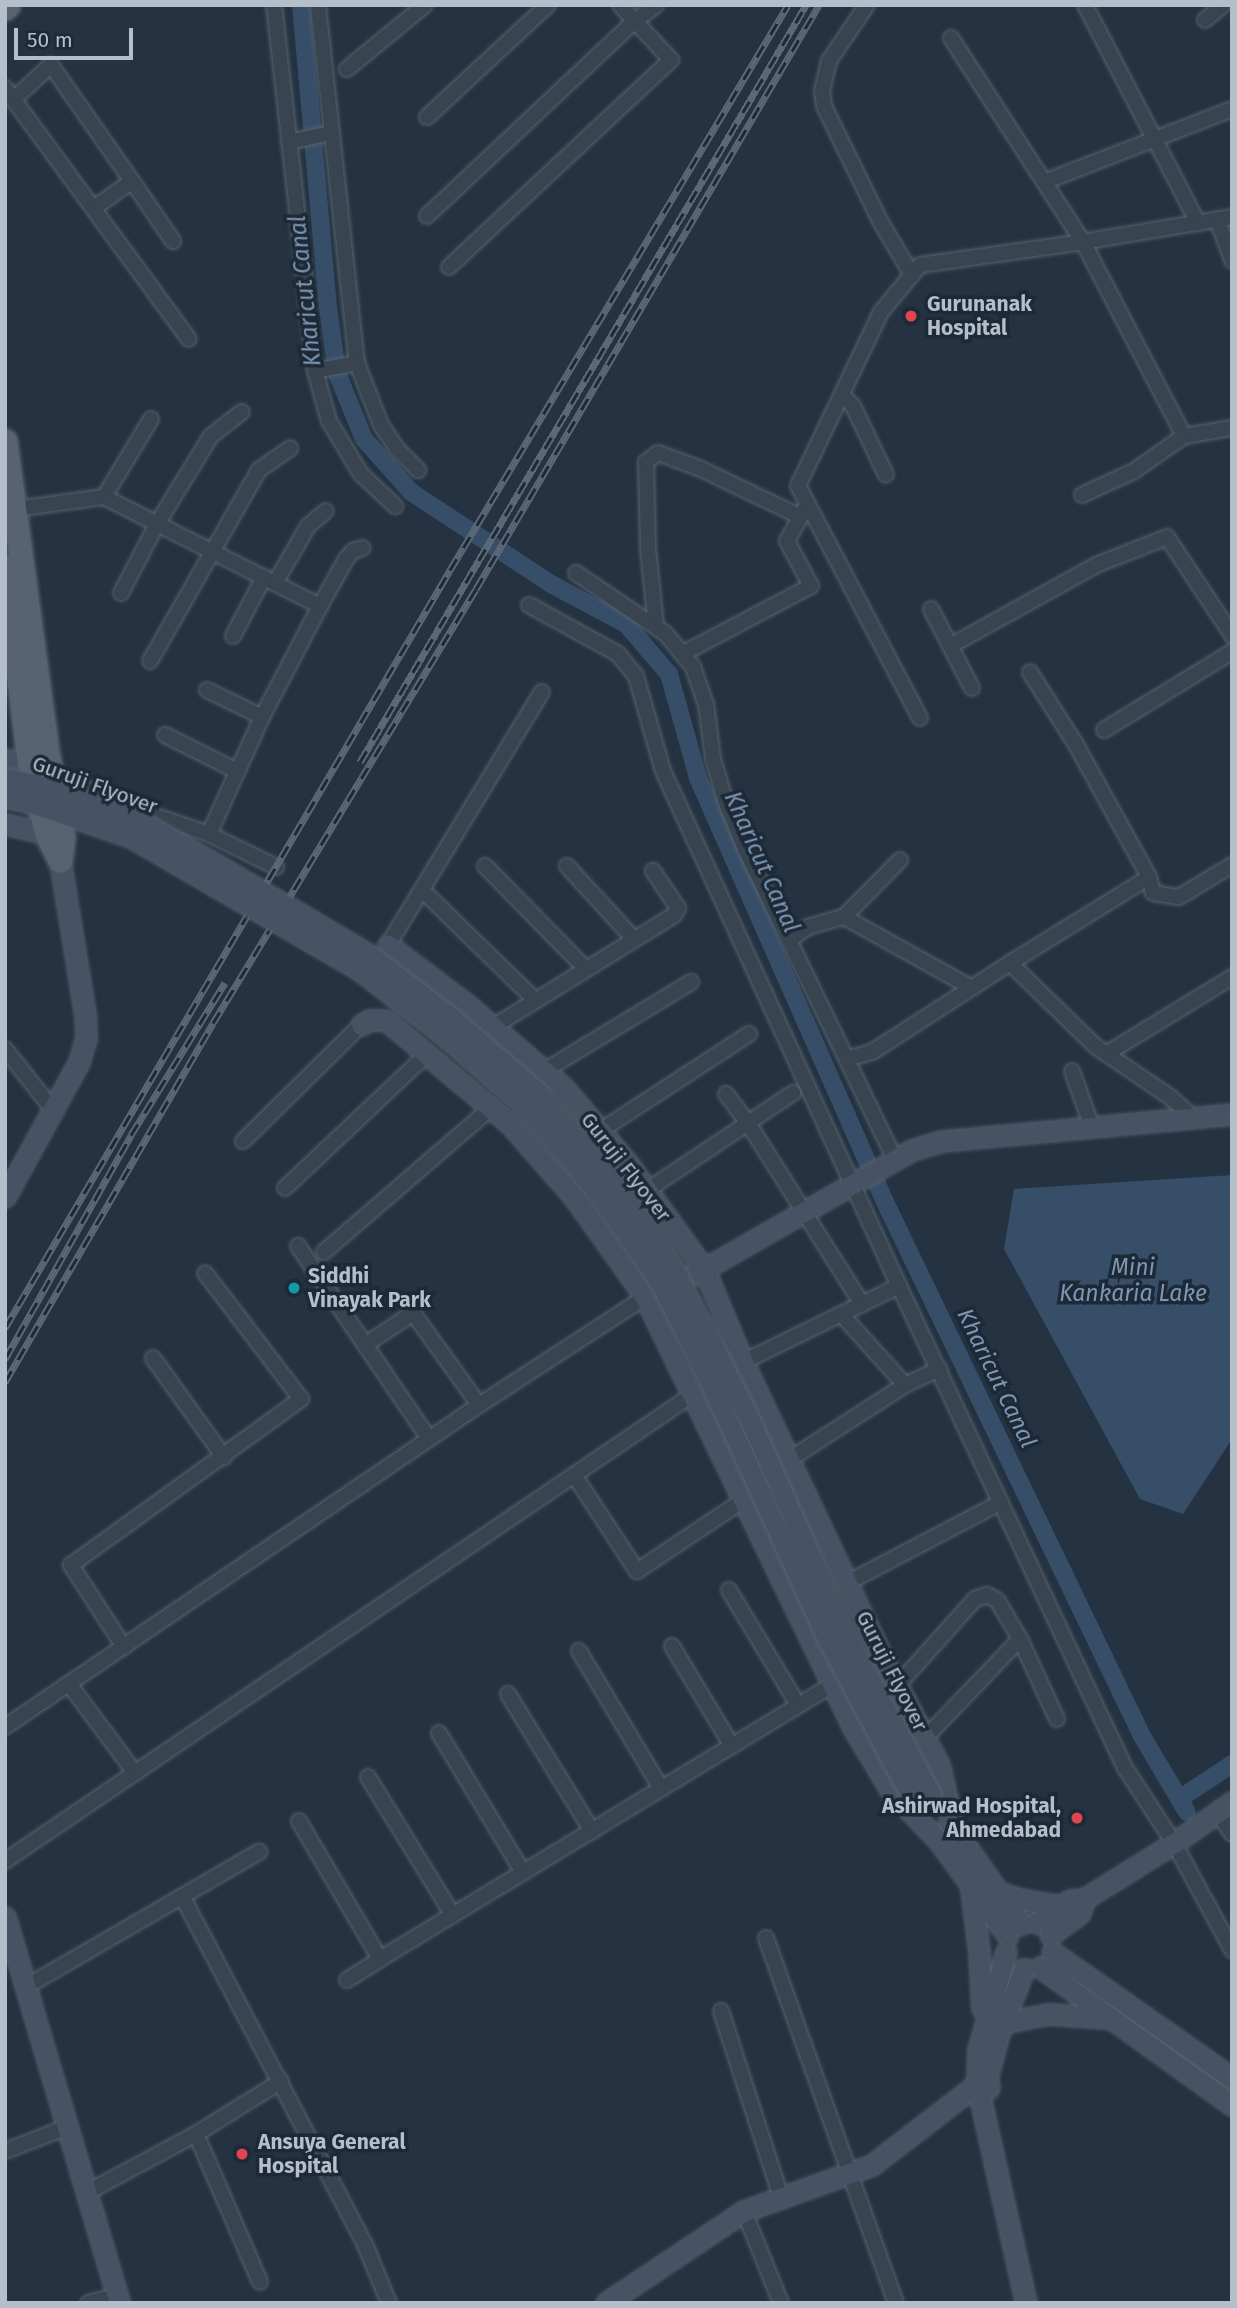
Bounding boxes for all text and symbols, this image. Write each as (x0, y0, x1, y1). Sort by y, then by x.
scale bar (18, 14, 136, 58)
text: 50 m (27, 27, 73, 53)
water label: Kharicut Canal (283, 214, 327, 368)
place label: Gurunanak Hospital (927, 291, 1032, 341)
marker: Gurunanak Hospital (901, 306, 921, 326)
street label: Guruji Flyover (29, 751, 161, 819)
water label: Kharicut Canal (719, 787, 805, 937)
street label: Guruji Flyover (576, 1107, 676, 1227)
water label: Mini Kankaria Lake (1059, 1253, 1207, 1307)
place label: Siddhi Vinayak Park (308, 1263, 431, 1313)
marker: Siddhi Vinayak Park (286, 1280, 302, 1296)
water label: Kharicut Canal (951, 1304, 1043, 1452)
street label: Guruji Flyover (851, 1607, 933, 1735)
place label: Ashirwad Hospital, Ahmedabad (882, 1793, 1061, 1843)
marker: Ashirwad Hospital, Ahmedabad (1067, 1808, 1087, 1828)
place label: Ansuya General Hospital (258, 2129, 406, 2179)
marker: Ansuya General Hospital (232, 2144, 252, 2164)

